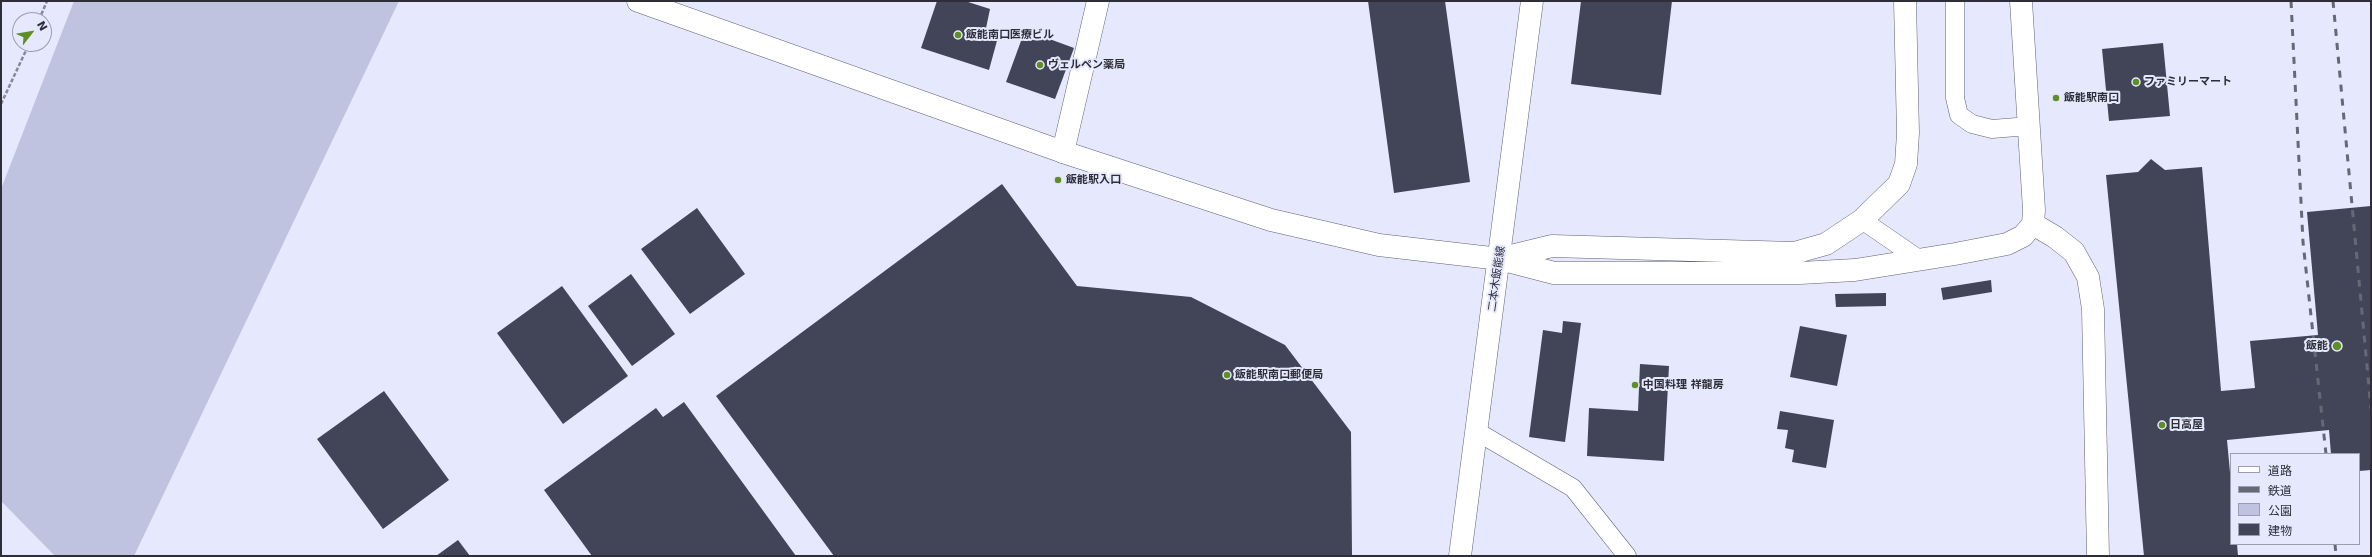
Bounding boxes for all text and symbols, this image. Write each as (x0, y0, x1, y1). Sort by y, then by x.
north arrow (12, 12, 52, 52)
text: N (34, 19, 50, 33)
place label: 飯能南口医療ビル (966, 28, 1054, 42)
marker: 飯能南口医療ビル (953, 30, 963, 40)
place label: ヴェルペン薬局 (1048, 58, 1125, 72)
marker: ヴェルペン薬局 (1035, 60, 1045, 70)
place label: ファミリーマート (2144, 75, 2232, 89)
marker: ファミリーマート (2131, 77, 2141, 87)
place label: 飯能駅南口 (2064, 91, 2119, 105)
marker: 飯能駅南口 (2051, 93, 2061, 103)
place label: 飯能駅入口 (1066, 173, 1121, 187)
marker: 飯能駅入口 (1053, 175, 1063, 185)
street label: 二本木飯能線 (1486, 245, 1508, 313)
place label: 飯能 (2306, 339, 2328, 353)
marker: 飯能 (2331, 340, 2343, 352)
place label: 飯能駅南口郵便局 (1235, 368, 1323, 382)
marker: 飯能駅南口郵便局 (1222, 370, 1232, 380)
place label: 中国料理 祥龍房 (1643, 378, 1724, 392)
marker: 中国料理 祥龍房 (1630, 380, 1640, 390)
place label: 日高屋 (2170, 418, 2203, 432)
marker: 日高屋 (2157, 420, 2167, 430)
legend (2230, 453, 2360, 545)
text: 道路 (2268, 464, 2292, 478)
text: 鉄道 (2268, 484, 2292, 498)
text: 公園 (2268, 504, 2292, 518)
text: 建物 (2268, 524, 2292, 538)

